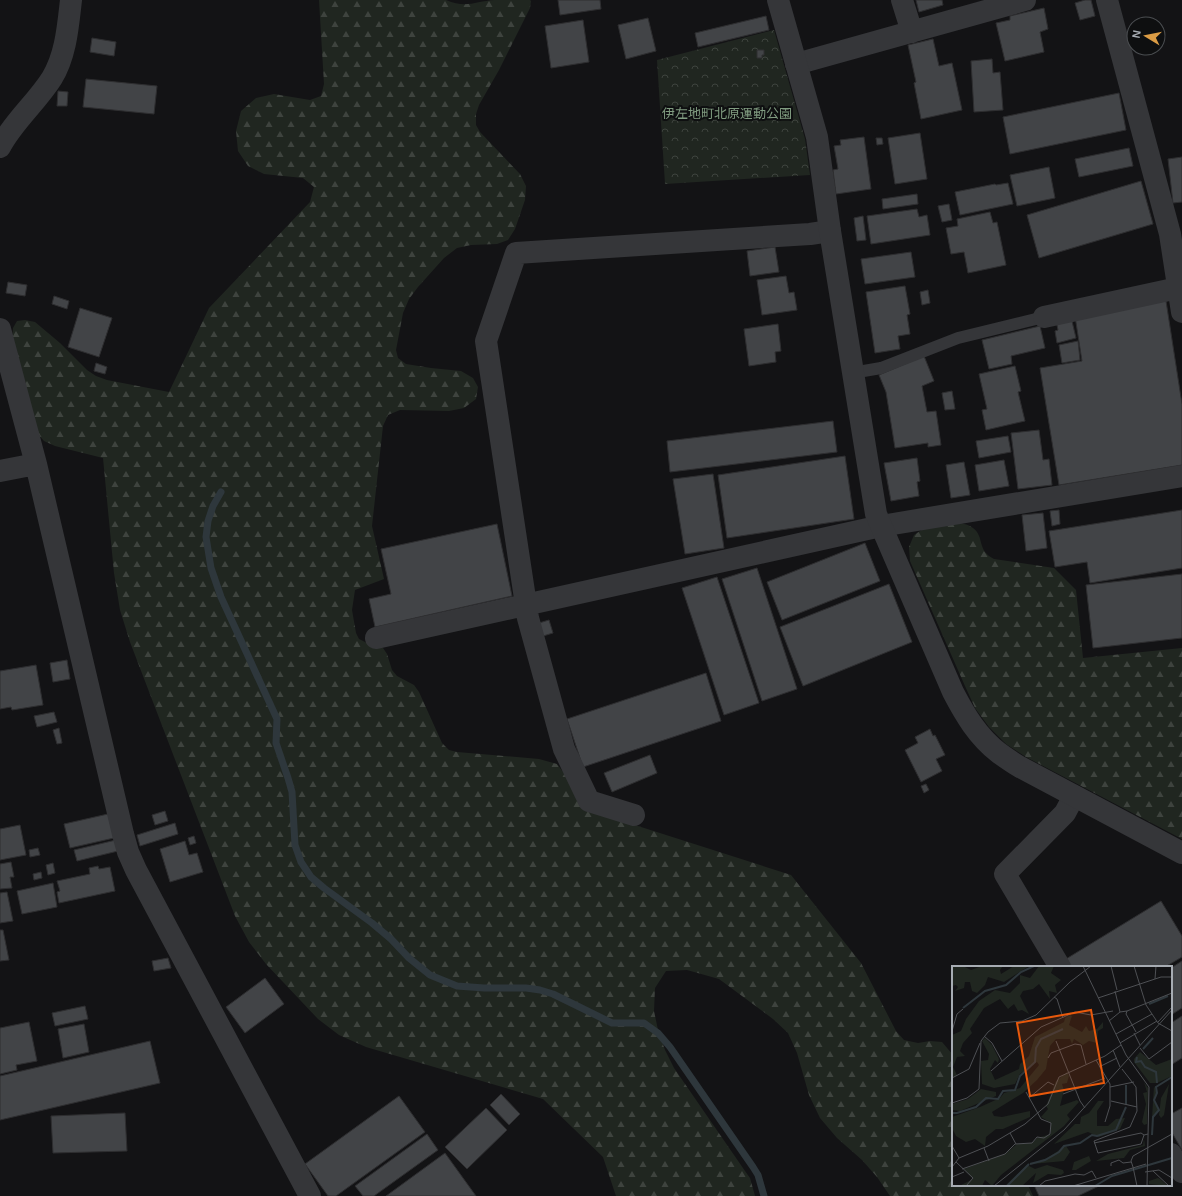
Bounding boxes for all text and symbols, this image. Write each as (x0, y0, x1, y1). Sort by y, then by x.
north arrow (1126, 16, 1166, 56)
text: N (1130, 29, 1143, 39)
park label: 伊左地町北原運動公園 (662, 106, 792, 121)
inset map (952, 966, 1172, 1186)

